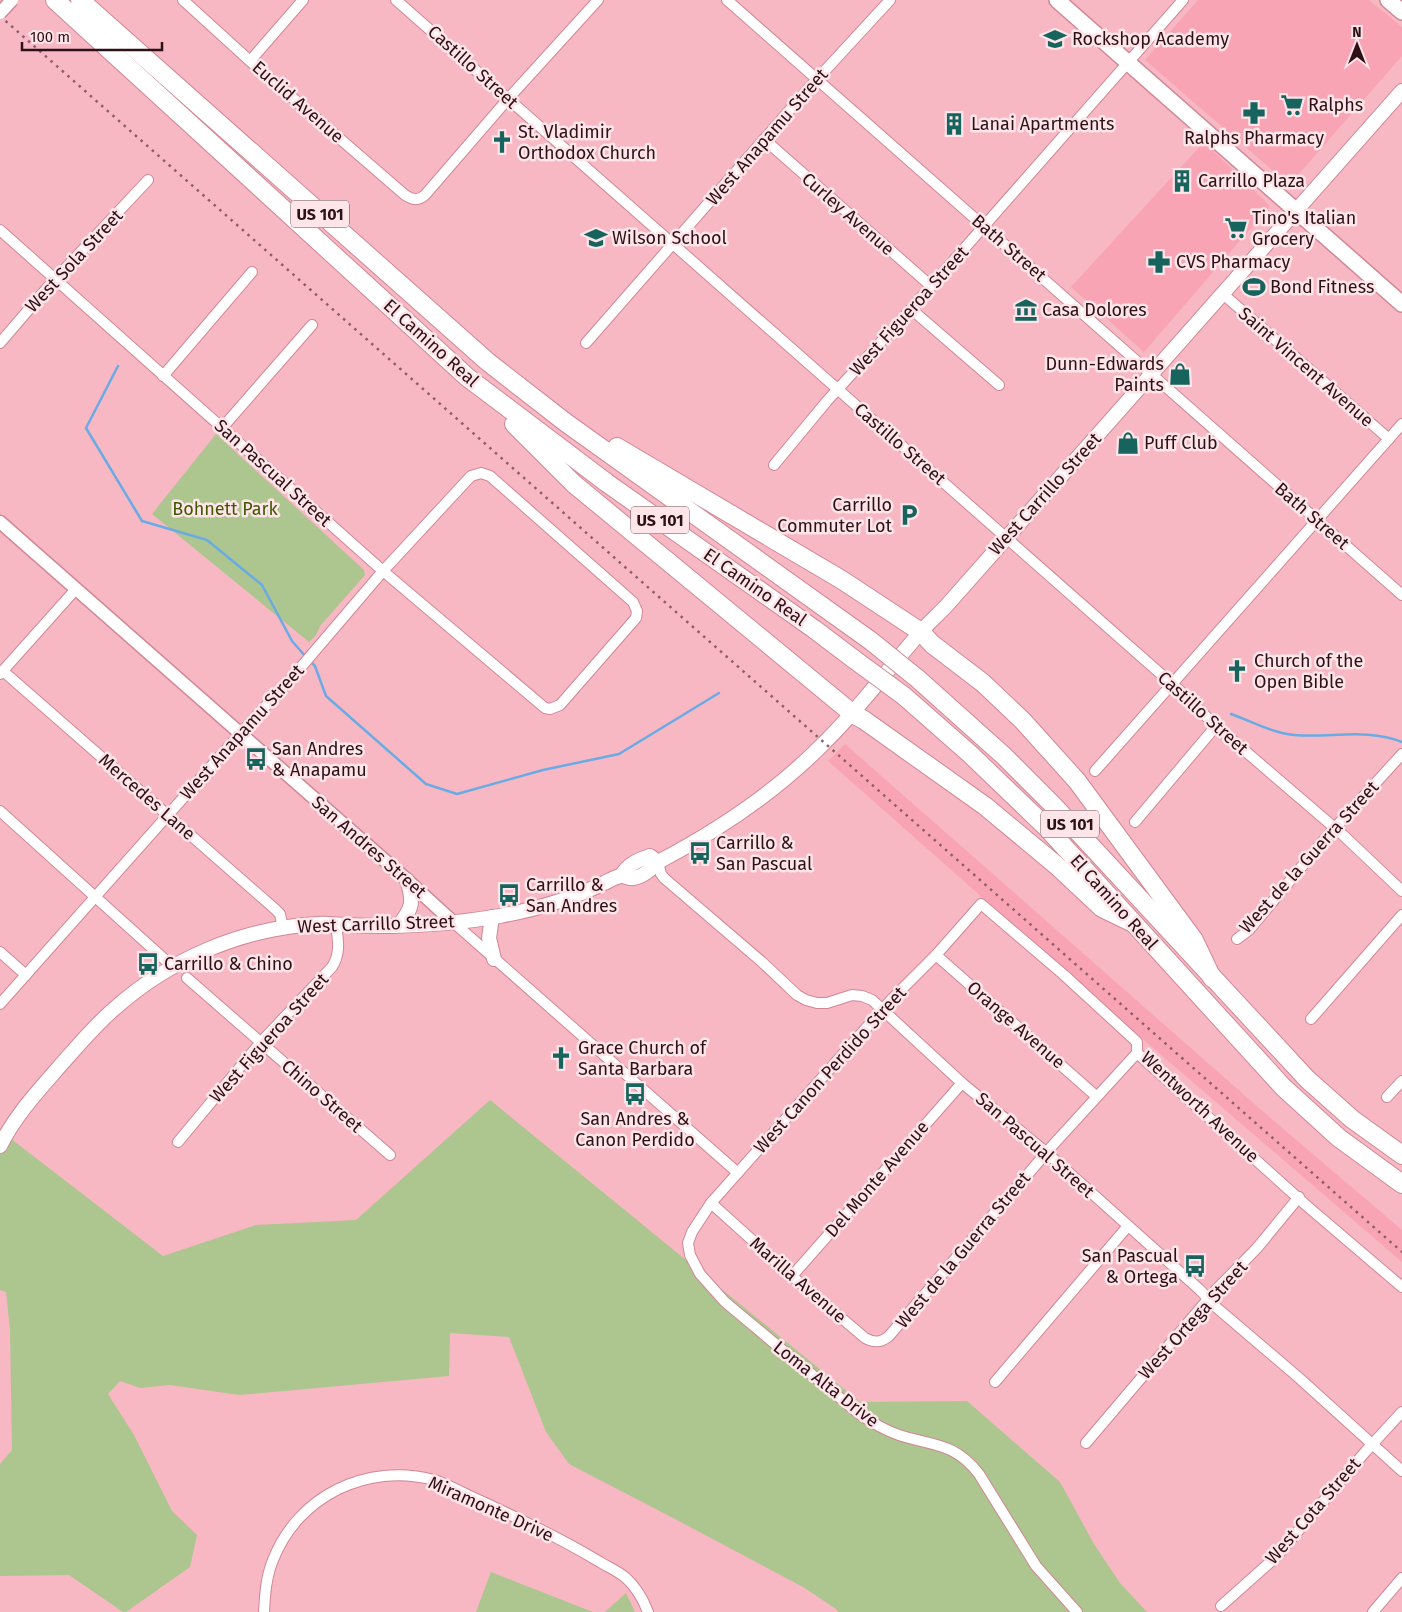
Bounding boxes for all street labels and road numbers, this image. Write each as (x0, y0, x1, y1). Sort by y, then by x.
street label: Castillo Street (423, 21, 523, 114)
street label: Euclid Avenue (248, 56, 348, 148)
street label: West Anapamu Street (701, 64, 833, 210)
street label: Curley Avenue (797, 168, 899, 260)
road number: US 101 (291, 200, 349, 228)
street label: West Sola Street (21, 204, 128, 317)
street label: Bath Street (967, 210, 1051, 287)
street label: West Figueroa Street (845, 241, 973, 380)
street label: El Camino Real (379, 294, 483, 392)
street label: Saint Vincent Avenue (1234, 302, 1378, 432)
street label: Castillo Street (850, 398, 951, 490)
street label: San Pascual Street (210, 415, 336, 532)
street label: West Carrillo Street (984, 428, 1106, 560)
street label: Bath Street (1270, 478, 1354, 555)
road number: US 101 (631, 506, 689, 534)
street label: El Camino Real (699, 543, 811, 631)
street label: West Anapamu Street (175, 659, 309, 804)
street label: Castillo Street (1153, 667, 1253, 760)
street label: Mercedes Lane (94, 749, 200, 845)
street label: West de la Guerra Street (1235, 776, 1384, 938)
street label: San Andres Street (307, 791, 431, 903)
road number: US 101 (1041, 811, 1099, 838)
street label: El Camino Real (1065, 850, 1163, 954)
street label: West Carrillo Street (297, 910, 456, 938)
street label: West Figueroa Street (205, 968, 333, 1107)
street label: Orange Avenue (963, 977, 1069, 1073)
street label: West Canon Perdido Street (749, 982, 911, 1158)
street label: Wentworth Avenue (1136, 1047, 1264, 1167)
street label: Chino Street (277, 1055, 367, 1137)
street label: San Pascual Street (971, 1088, 1099, 1203)
street label: Del Monte Avenue (820, 1116, 934, 1242)
street label: West de la Guerra Street (891, 1167, 1035, 1333)
street label: Marilla Avenue (745, 1232, 851, 1328)
street label: West Ortega Street (1134, 1256, 1252, 1384)
street label: Loma Alta Drive (769, 1336, 883, 1432)
street label: West Cota Street (1261, 1453, 1366, 1569)
street label: Miramonte Drive (425, 1472, 557, 1546)

